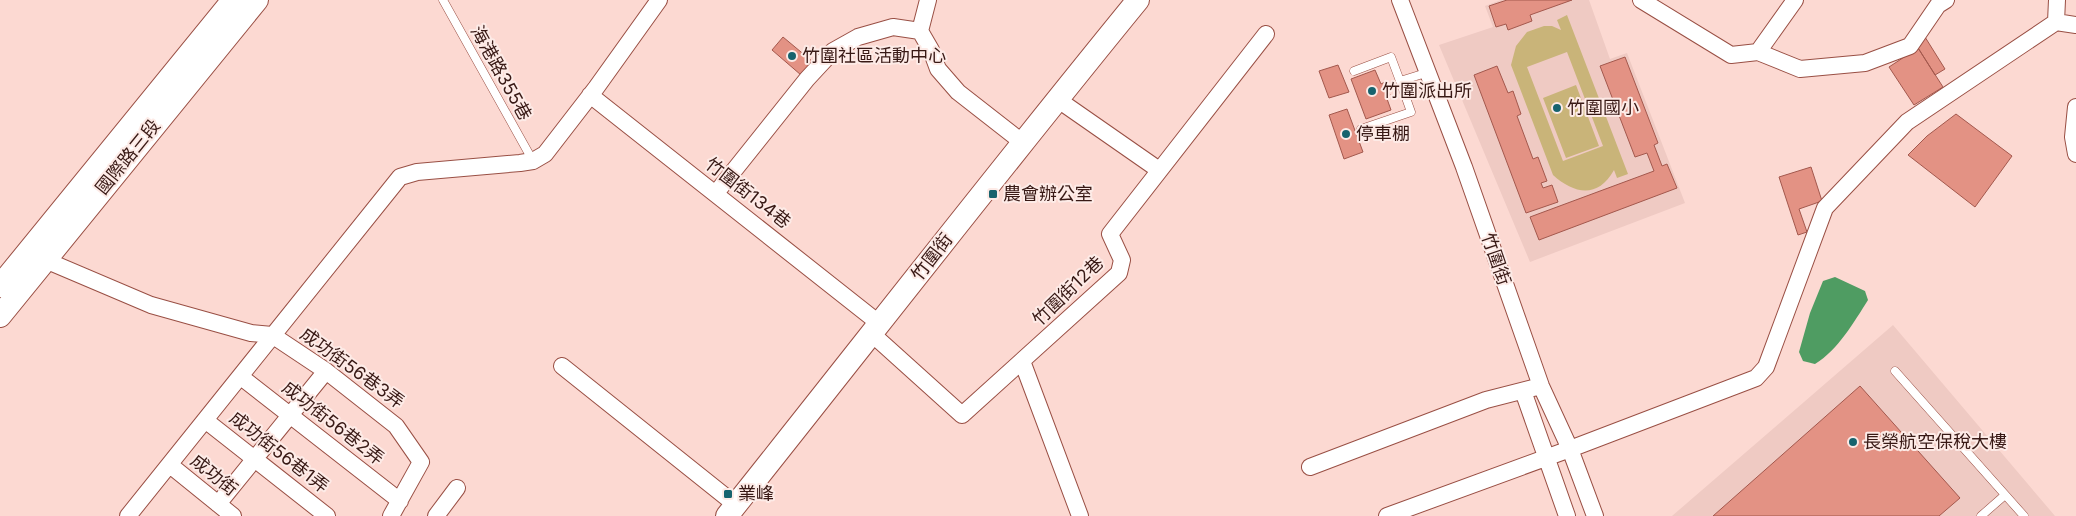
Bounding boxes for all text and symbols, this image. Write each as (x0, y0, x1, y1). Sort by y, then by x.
street label: 海港路355巷 (467, 22, 536, 124)
place label: 竹圍社區活動中心 (802, 45, 946, 66)
marker: 竹圍社區活動中心 (786, 50, 798, 62)
place label: 竹圍派出所 (1382, 80, 1472, 101)
marker: 竹圍派出所 (1366, 85, 1378, 97)
place label: 竹圍國小 (1567, 97, 1639, 118)
marker: 竹圍國小 (1551, 102, 1563, 114)
street label: 國際路三段 (91, 115, 164, 198)
place label: 停車棚 (1356, 123, 1410, 144)
marker: 停車棚 (1340, 128, 1352, 140)
street label: 竹圍街134巷 (702, 153, 795, 232)
place label: 農會辦公室 (1003, 183, 1093, 204)
marker: 農會辦公室 (987, 188, 999, 200)
street label: 竹圍街 (907, 229, 957, 284)
street label: 竹圍街 (1478, 230, 1515, 288)
street label: 竹圍街12巷 (1028, 252, 1107, 330)
street label: 成功街56巷3弄 (296, 323, 408, 412)
street label: 成功街56巷2弄 (278, 376, 388, 469)
street label: 成功街56巷1弄 (226, 407, 333, 497)
place label: 長榮航空保稅大樓 (1863, 431, 2007, 452)
marker: 長榮航空保稅大樓 (1847, 436, 1859, 448)
street label: 成功街 (187, 449, 242, 500)
place label: 業峰 (738, 483, 774, 504)
marker: 業峰 (722, 488, 734, 500)

